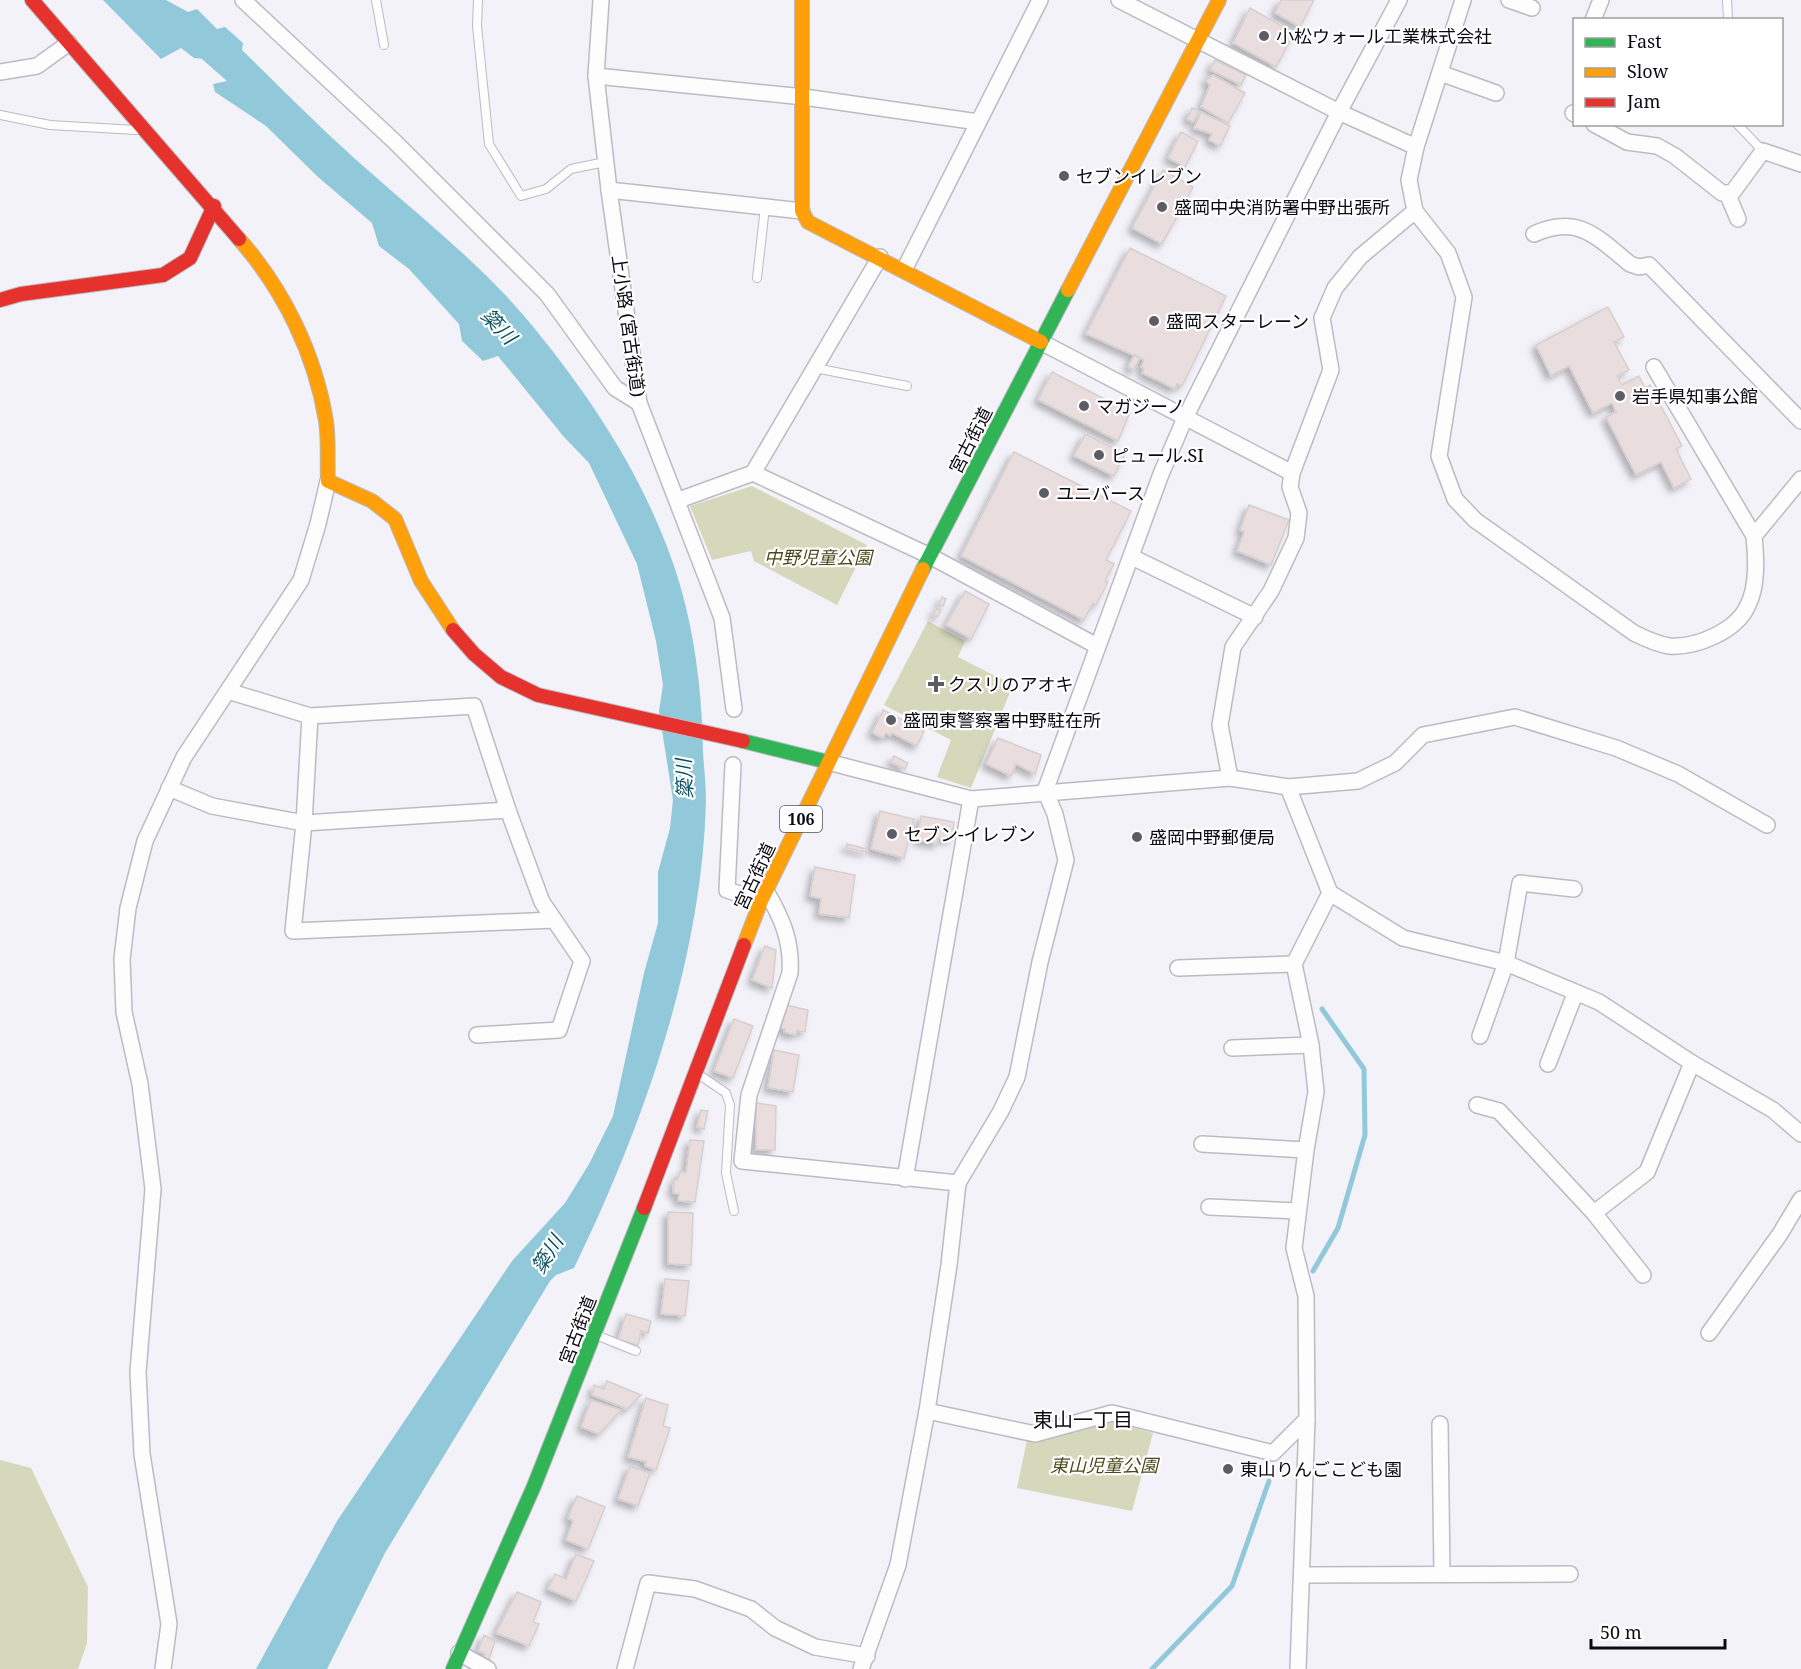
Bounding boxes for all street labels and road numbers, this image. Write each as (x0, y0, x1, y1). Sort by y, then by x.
street label: 上小路 (宮古街道) (607, 253, 651, 399)
street label: 宮古街道 (943, 402, 997, 478)
road number: 106 (780, 806, 822, 832)
street label: 宮古街道 (728, 838, 780, 914)
street label: 宮古街道 (553, 1292, 601, 1368)

